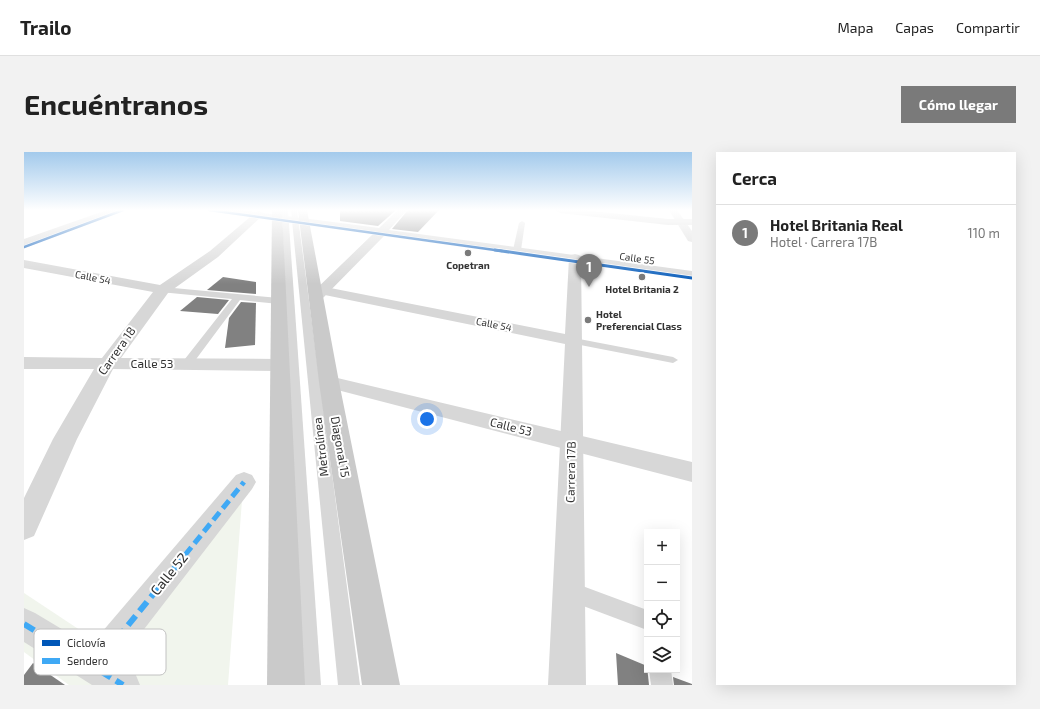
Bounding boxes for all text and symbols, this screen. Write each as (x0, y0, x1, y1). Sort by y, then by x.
text: Trailo (20, 16, 72, 39)
text: Mapa (838, 19, 873, 36)
text: Capas (895, 19, 934, 36)
text: Compartir (956, 19, 1020, 36)
button: Cómo llegar (901, 86, 1016, 123)
text: Encuéntranos (24, 87, 208, 121)
text: Cerca (732, 168, 777, 188)
text: Hotel Britania Real (770, 216, 903, 234)
text: 1 (742, 225, 748, 241)
text: 110 m (968, 225, 1000, 241)
text: Hotel · Carrera 17B (770, 234, 877, 250)
marker: Copetran (463, 248, 473, 258)
street label: Calle 55 (619, 250, 655, 266)
pin: 1 (576, 254, 602, 287)
place label: Copetran (446, 259, 490, 271)
street label: Calle 54 (74, 268, 112, 286)
marker: Hotel Britania 2 (637, 272, 647, 282)
place label: Hotel Britania 2 (605, 283, 679, 295)
place label: Hotel Preferencial Class (596, 308, 682, 332)
street label: Calle 54 (475, 315, 513, 333)
marker: Hotel Preferencial Class (583, 315, 593, 325)
street label: Carrera 18 (95, 324, 138, 377)
street label: Calle 53 (131, 356, 173, 370)
your location (417, 409, 437, 429)
street label: Calle 53 (489, 414, 534, 438)
street label: Diagonal 15 (329, 415, 353, 478)
street label: Metrolínea (309, 417, 331, 478)
street label: Carrera 17B (562, 441, 578, 503)
map controls (644, 529, 680, 673)
button: + (644, 529, 680, 565)
street label: Calle 52 (146, 549, 191, 598)
button: − (644, 565, 680, 601)
button: locate (644, 601, 680, 637)
legend (34, 629, 166, 675)
text: Ciclovía (67, 636, 105, 649)
button: layers (644, 637, 680, 673)
text: Sendero (67, 654, 108, 667)

